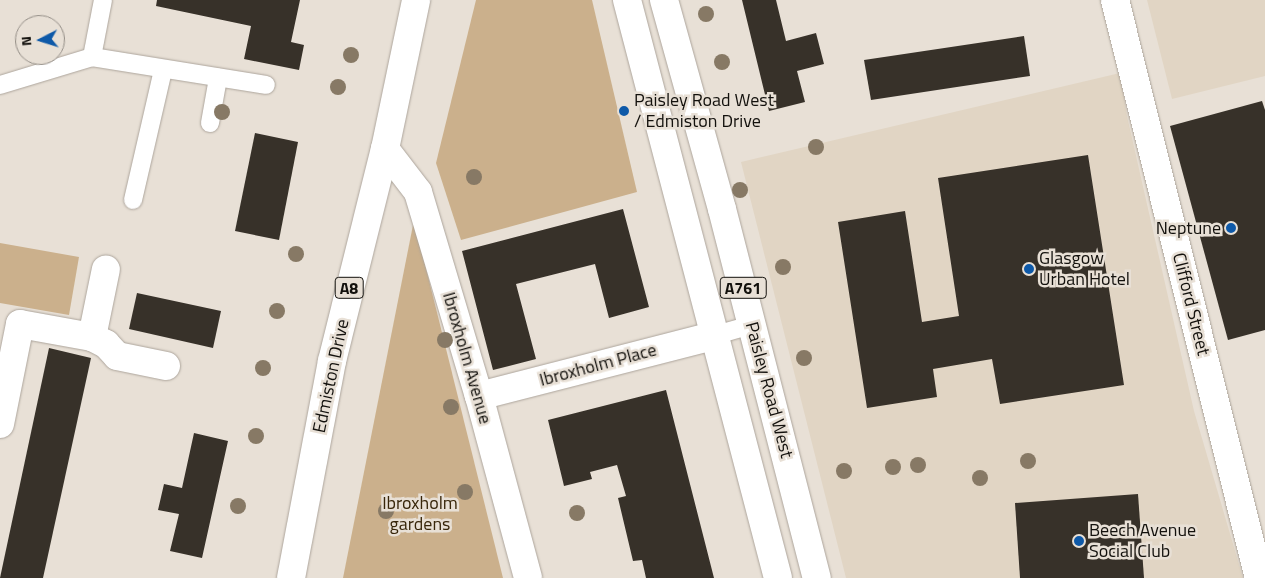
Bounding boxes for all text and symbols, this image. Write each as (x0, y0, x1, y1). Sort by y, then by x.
north arrow (15, 15, 65, 65)
text: N (15, 36, 36, 47)
place label: Paisley Road West / Edmiston Drive (634, 90, 774, 132)
marker: Paisley Road West / Edmiston Drive (618, 105, 630, 117)
place label: Neptune (1156, 217, 1221, 239)
marker: Neptune (1225, 222, 1237, 234)
place label: Glasgow Urban Hotel (1039, 248, 1130, 290)
street label: Clifford Street (1168, 250, 1214, 358)
marker: Glasgow Urban Hotel (1023, 263, 1035, 275)
road number: A8 (334, 274, 364, 302)
road number: A761 (719, 274, 767, 302)
street label: Ibroxholm Avenue (438, 290, 496, 426)
street label: Edmiston Drive (308, 317, 354, 435)
street label: Paisley Road West (740, 320, 798, 460)
street label: Ibroxholm Place (537, 339, 659, 391)
park label: Ibroxholm gardens (382, 493, 458, 536)
place label: Beech Avenue Social Club (1089, 520, 1196, 562)
marker: Beech Avenue Social Club (1073, 535, 1085, 547)

